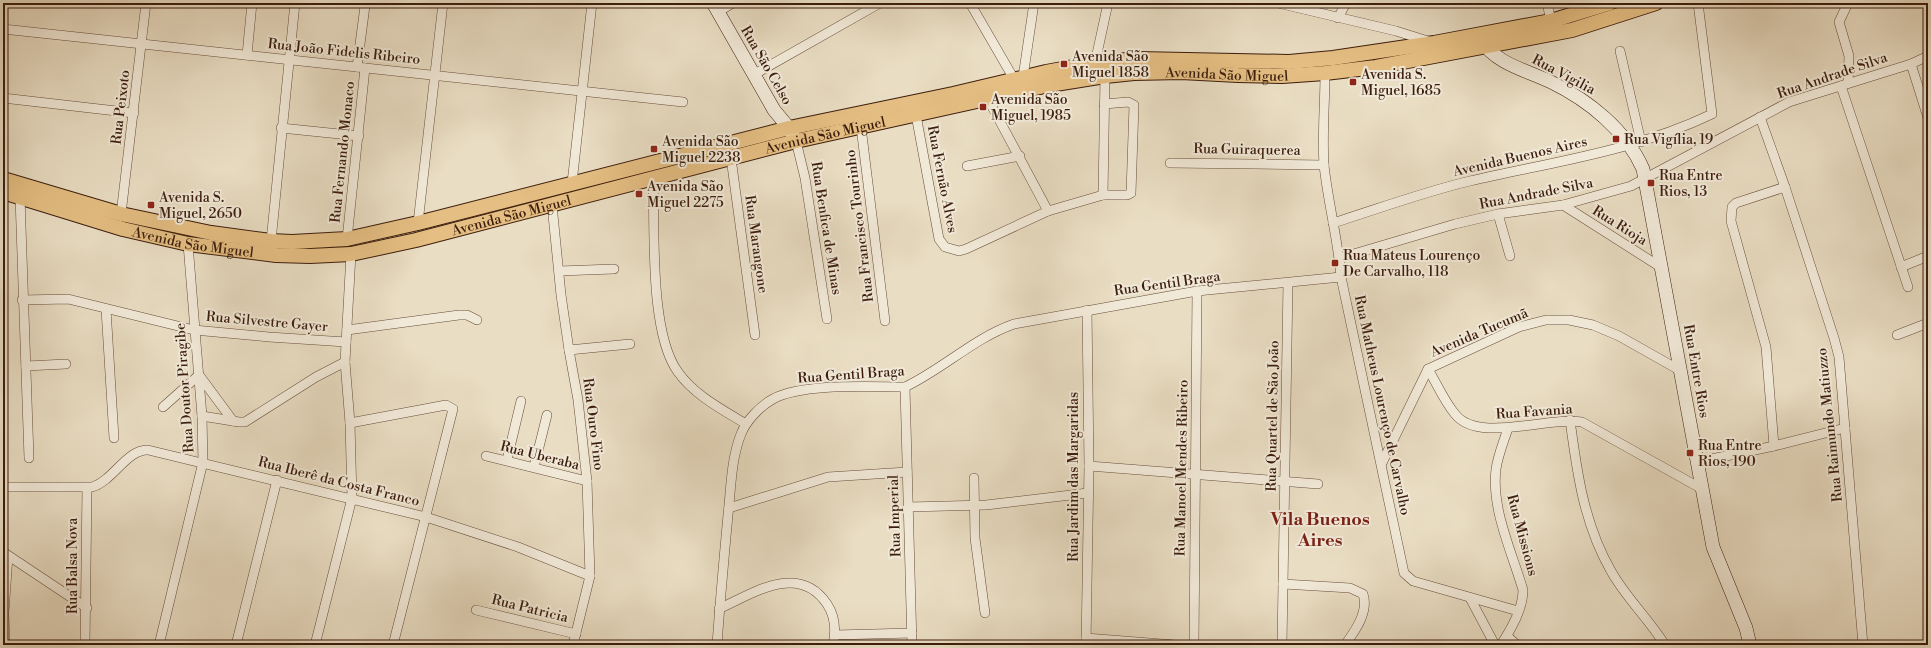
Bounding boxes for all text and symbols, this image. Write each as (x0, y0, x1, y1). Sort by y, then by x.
street label: Rua São Celso (736, 23, 796, 108)
street label: Rua João Fidelis Ribeiro (267, 35, 421, 69)
place label: Avenida São Miguel 1858 (1071, 48, 1149, 82)
street label: Rua Andrade Silva (1775, 48, 1891, 103)
street label: Rua Vigilia (1529, 51, 1599, 99)
marker: Avenida São Miguel 1858 (1059, 59, 1069, 69)
street label: Avenida São Miguel (1164, 64, 1289, 86)
place label: Avenida S. Miguel, 1685 (1360, 66, 1441, 100)
street label: Rua Peixoto (107, 69, 135, 146)
marker: Avenida S. Miguel, 1685 (1348, 77, 1358, 87)
street label: Rua Fernando Monaco (327, 80, 359, 224)
place label: Avenida São Miguel, 1985 (990, 91, 1071, 125)
marker: Avenida São Miguel, 1985 (978, 102, 988, 112)
street label: Avenida São Miguel (762, 113, 887, 159)
street label: Rua Fernão Alves (923, 124, 961, 235)
place label: Rua Vigília, 19 (1624, 131, 1713, 149)
place label: Avenida São Miguel 2238 (661, 133, 741, 167)
street label: Avenida Buenos Aires (1450, 133, 1589, 181)
marker: Rua Vigília, 19 (1611, 134, 1621, 144)
street label: Rua Guiraquerea (1193, 140, 1302, 160)
marker: Avenida São Miguel 2238 (649, 144, 659, 154)
street label: Rua Francisco Tourinho (842, 148, 878, 303)
street label: Rua Benfica de Minas (807, 160, 845, 296)
place label: Rua Entre Rios, 13 (1659, 167, 1723, 201)
street label: Rua Andrade Silva (1478, 174, 1595, 214)
place label: Avenida São Miguel 2275 (646, 178, 724, 212)
marker: Rua Entre Rios, 13 (1646, 178, 1656, 188)
place label: Avenida S. Miguel, 2650 (158, 189, 242, 223)
marker: Avenida São Miguel 2275 (634, 189, 644, 199)
street label: Avenida São Miguel (449, 192, 573, 241)
street label: Rua Marangone (740, 194, 772, 294)
marker: Avenida S. Miguel, 2650 (146, 200, 156, 210)
street label: Rua Rioja (1589, 202, 1651, 250)
street label: Avenida São Miguel (129, 223, 255, 262)
place label: Rua Mateus Lourenço De Carvalho, 118 (1343, 247, 1481, 281)
marker: Rua Mateus Lourenço De Carvalho, 118 (1330, 258, 1340, 268)
street label: Rua Gentil Braga (1113, 267, 1222, 300)
street label: Rua Matheus Lourenço de Carvalho (1350, 294, 1414, 517)
street label: Avenida Tucumã (1427, 304, 1532, 362)
street label: Rua Silvestre Gayer (205, 308, 329, 336)
street label: Rua Doutor Piragibe (171, 322, 199, 453)
street label: Rua Entre Rios (1679, 323, 1713, 419)
street label: Rua Quartel de São João (1263, 340, 1283, 492)
street label: Rua Raimundo Matiuzzo (1813, 347, 1847, 503)
street label: Rua Gentil Braga (797, 362, 906, 388)
street label: Rua Ouro Fino (578, 377, 608, 472)
street label: Rua Manoel Mendes Ribeiro (1171, 379, 1193, 557)
street label: Rua Jardim das Margaridas (1065, 392, 1083, 562)
street label: Rua Favania (1495, 400, 1574, 424)
street label: Rua Uberaba (498, 437, 582, 475)
place label: Rua Entre Rios, 190 (1698, 437, 1762, 471)
marker: Rua Entre Rios, 190 (1685, 448, 1695, 458)
street label: Rua Iberê da Costa Franco (256, 453, 422, 511)
street label: Rua Imperial (885, 474, 905, 557)
street label: Rua Missions (1502, 492, 1542, 578)
district label: Vila Buenos Aires (1269, 508, 1370, 552)
street label: Rua Balsa Nova (64, 517, 82, 614)
street label: Rua Patricia (490, 591, 571, 627)

